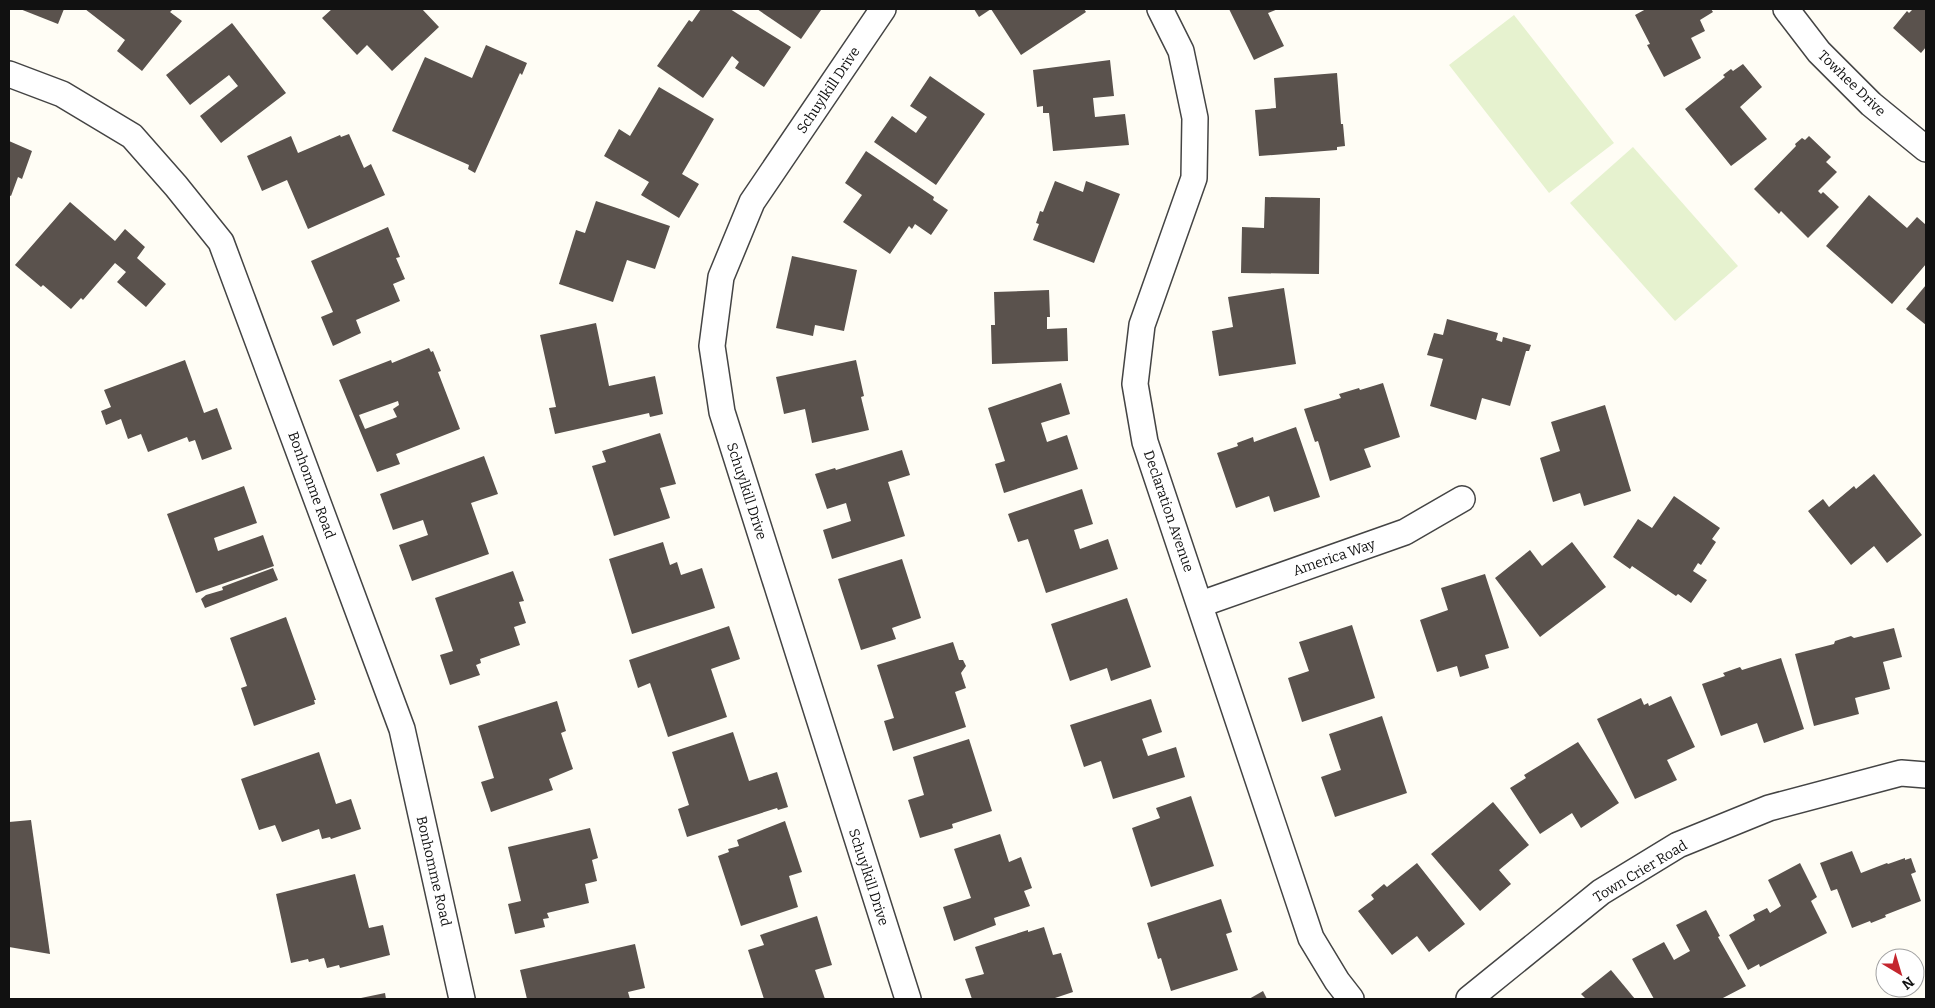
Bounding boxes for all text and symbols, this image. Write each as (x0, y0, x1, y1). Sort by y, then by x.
street label: Schuylkill Drive (793, 44, 864, 137)
street label: Towhee Drive (1814, 47, 1889, 120)
street label: Bonhomme Road (284, 429, 339, 541)
street label: Schuylkill Drive (723, 441, 770, 542)
street label: Declaration Avenue (1140, 448, 1197, 574)
street label: America Way (1291, 535, 1378, 580)
street label: Bonhomme Road (413, 814, 454, 928)
street label: Schuylkill Drive (845, 827, 892, 928)
street label: Town Crier Road (1590, 837, 1690, 906)
north arrow (1875, 948, 1925, 998)
text: N (1898, 973, 1917, 993)

